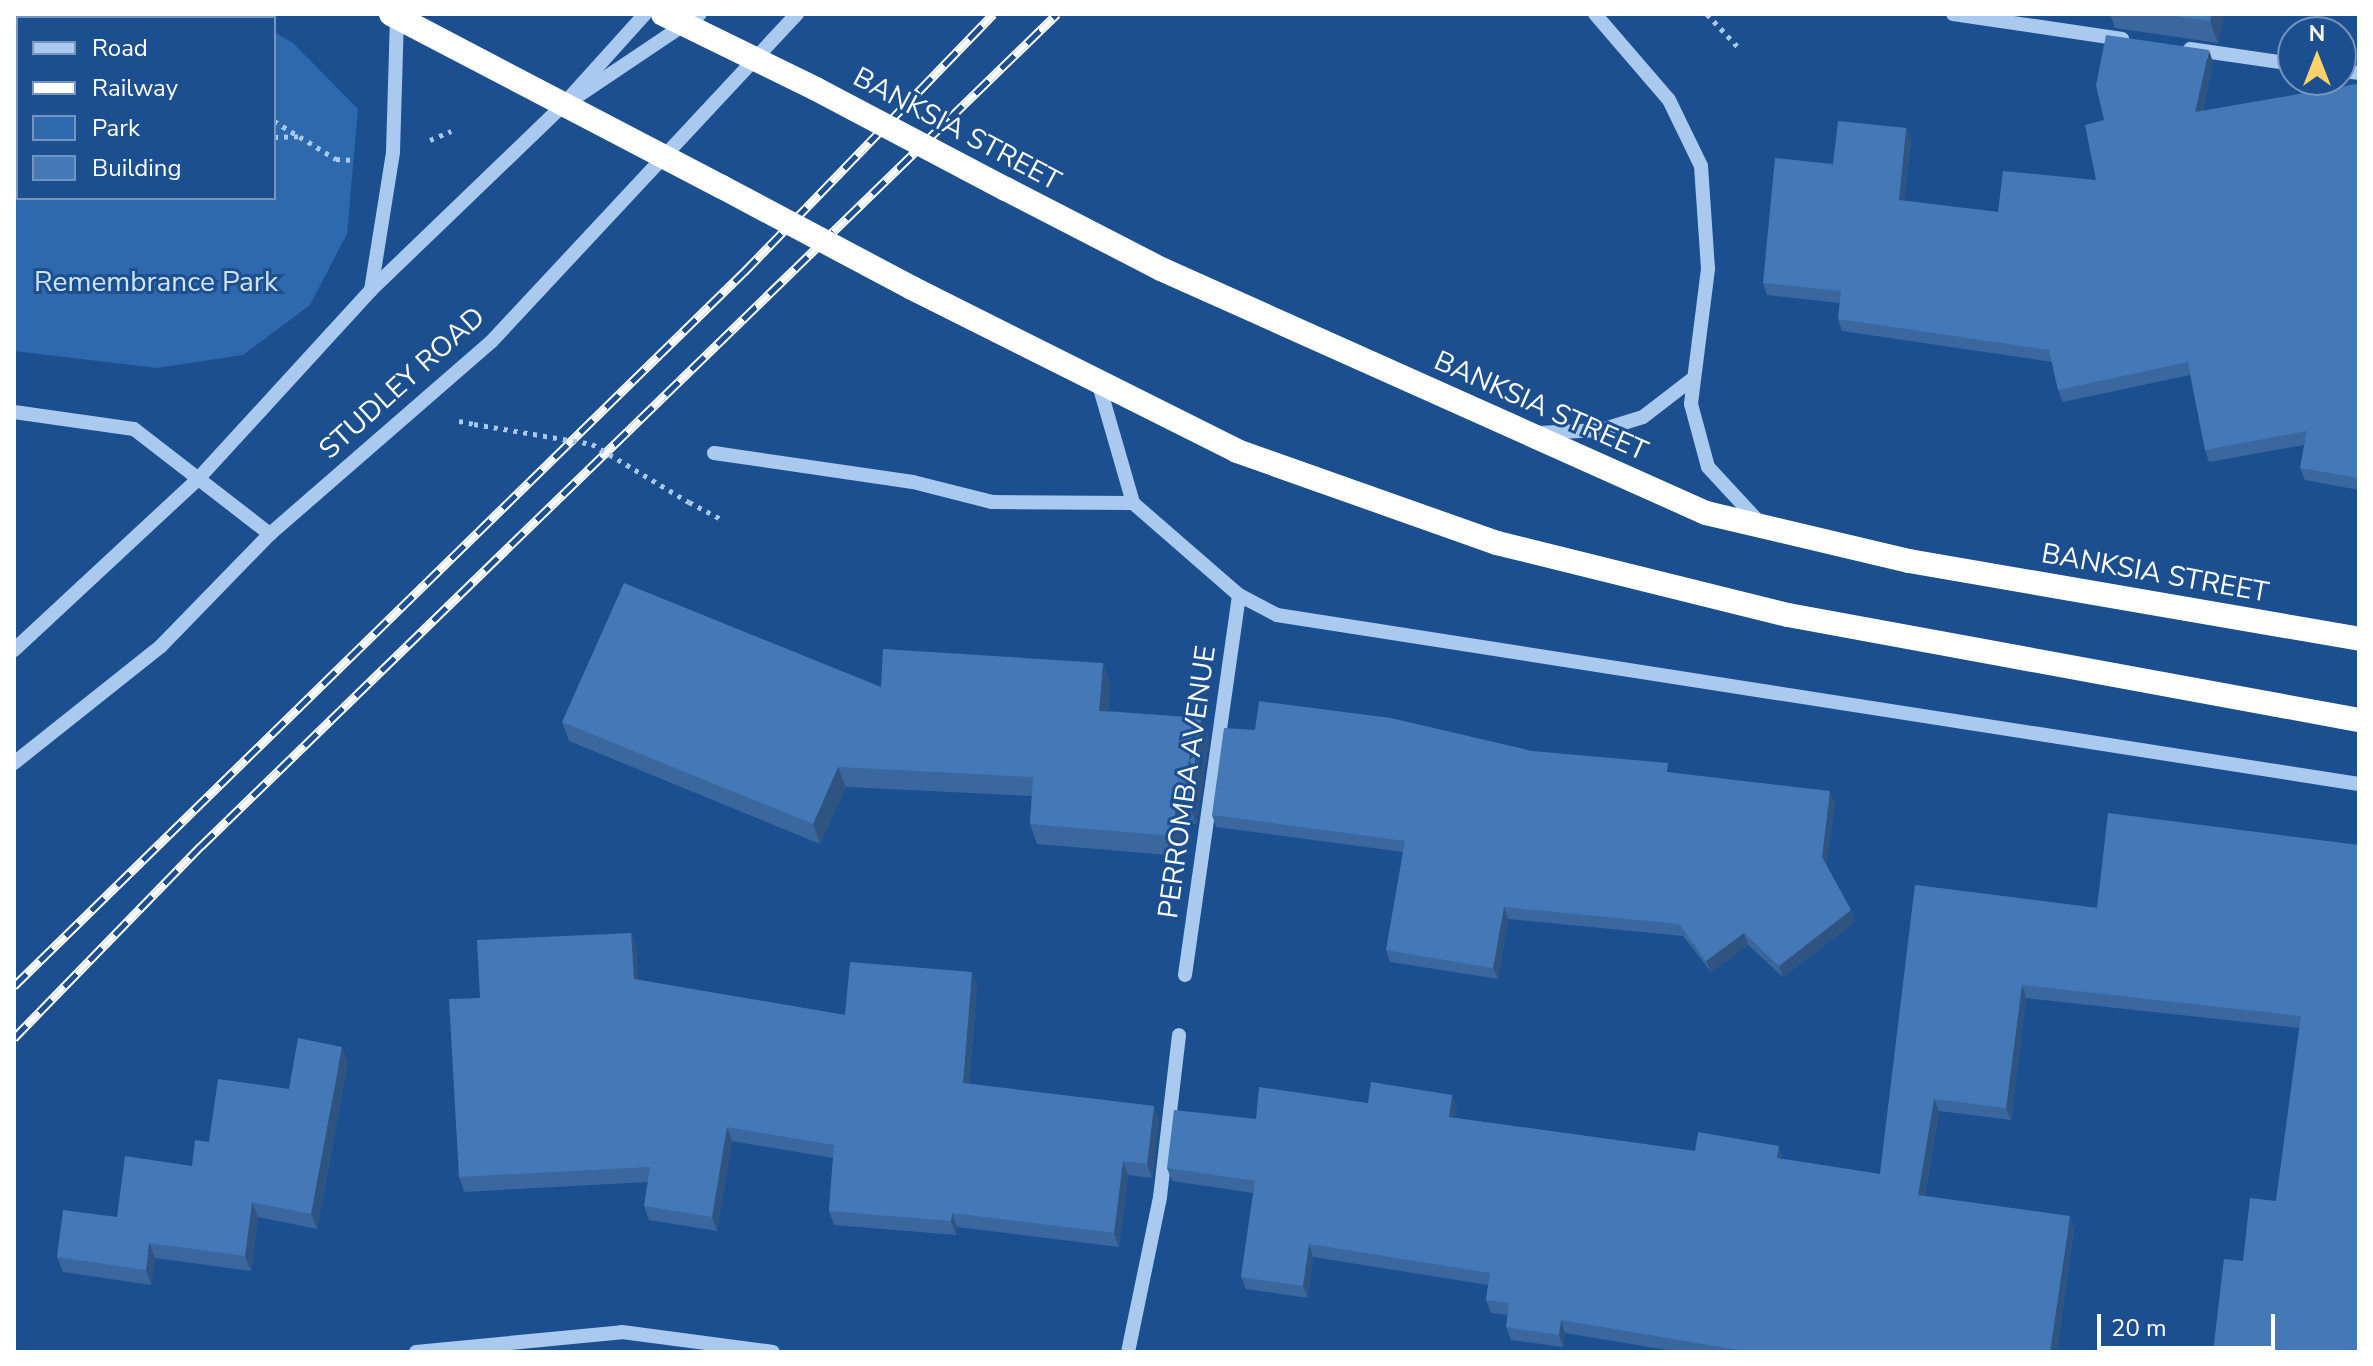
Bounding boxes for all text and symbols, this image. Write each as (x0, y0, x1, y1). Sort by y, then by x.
legend (16, 16, 276, 200)
north arrow (2277, 16, 2357, 96)
text: N (2309, 19, 2325, 49)
text: Road (92, 32, 148, 64)
street label: BANKSIA STREET (848, 60, 1066, 198)
text: Railway (92, 72, 178, 104)
text: Park (92, 112, 140, 144)
text: Building (92, 152, 182, 184)
park label: Remembrance Park (34, 265, 278, 299)
street label: STUDLEY ROAD (312, 300, 492, 466)
street label: BANKSIA STREET (1429, 344, 1653, 468)
street label: BANKSIA STREET (2039, 536, 2271, 610)
street label: PERROMBA AVENUE (1151, 643, 1223, 921)
scale bar (2101, 1298, 2279, 1348)
text: 20 m (2111, 1312, 2167, 1344)

